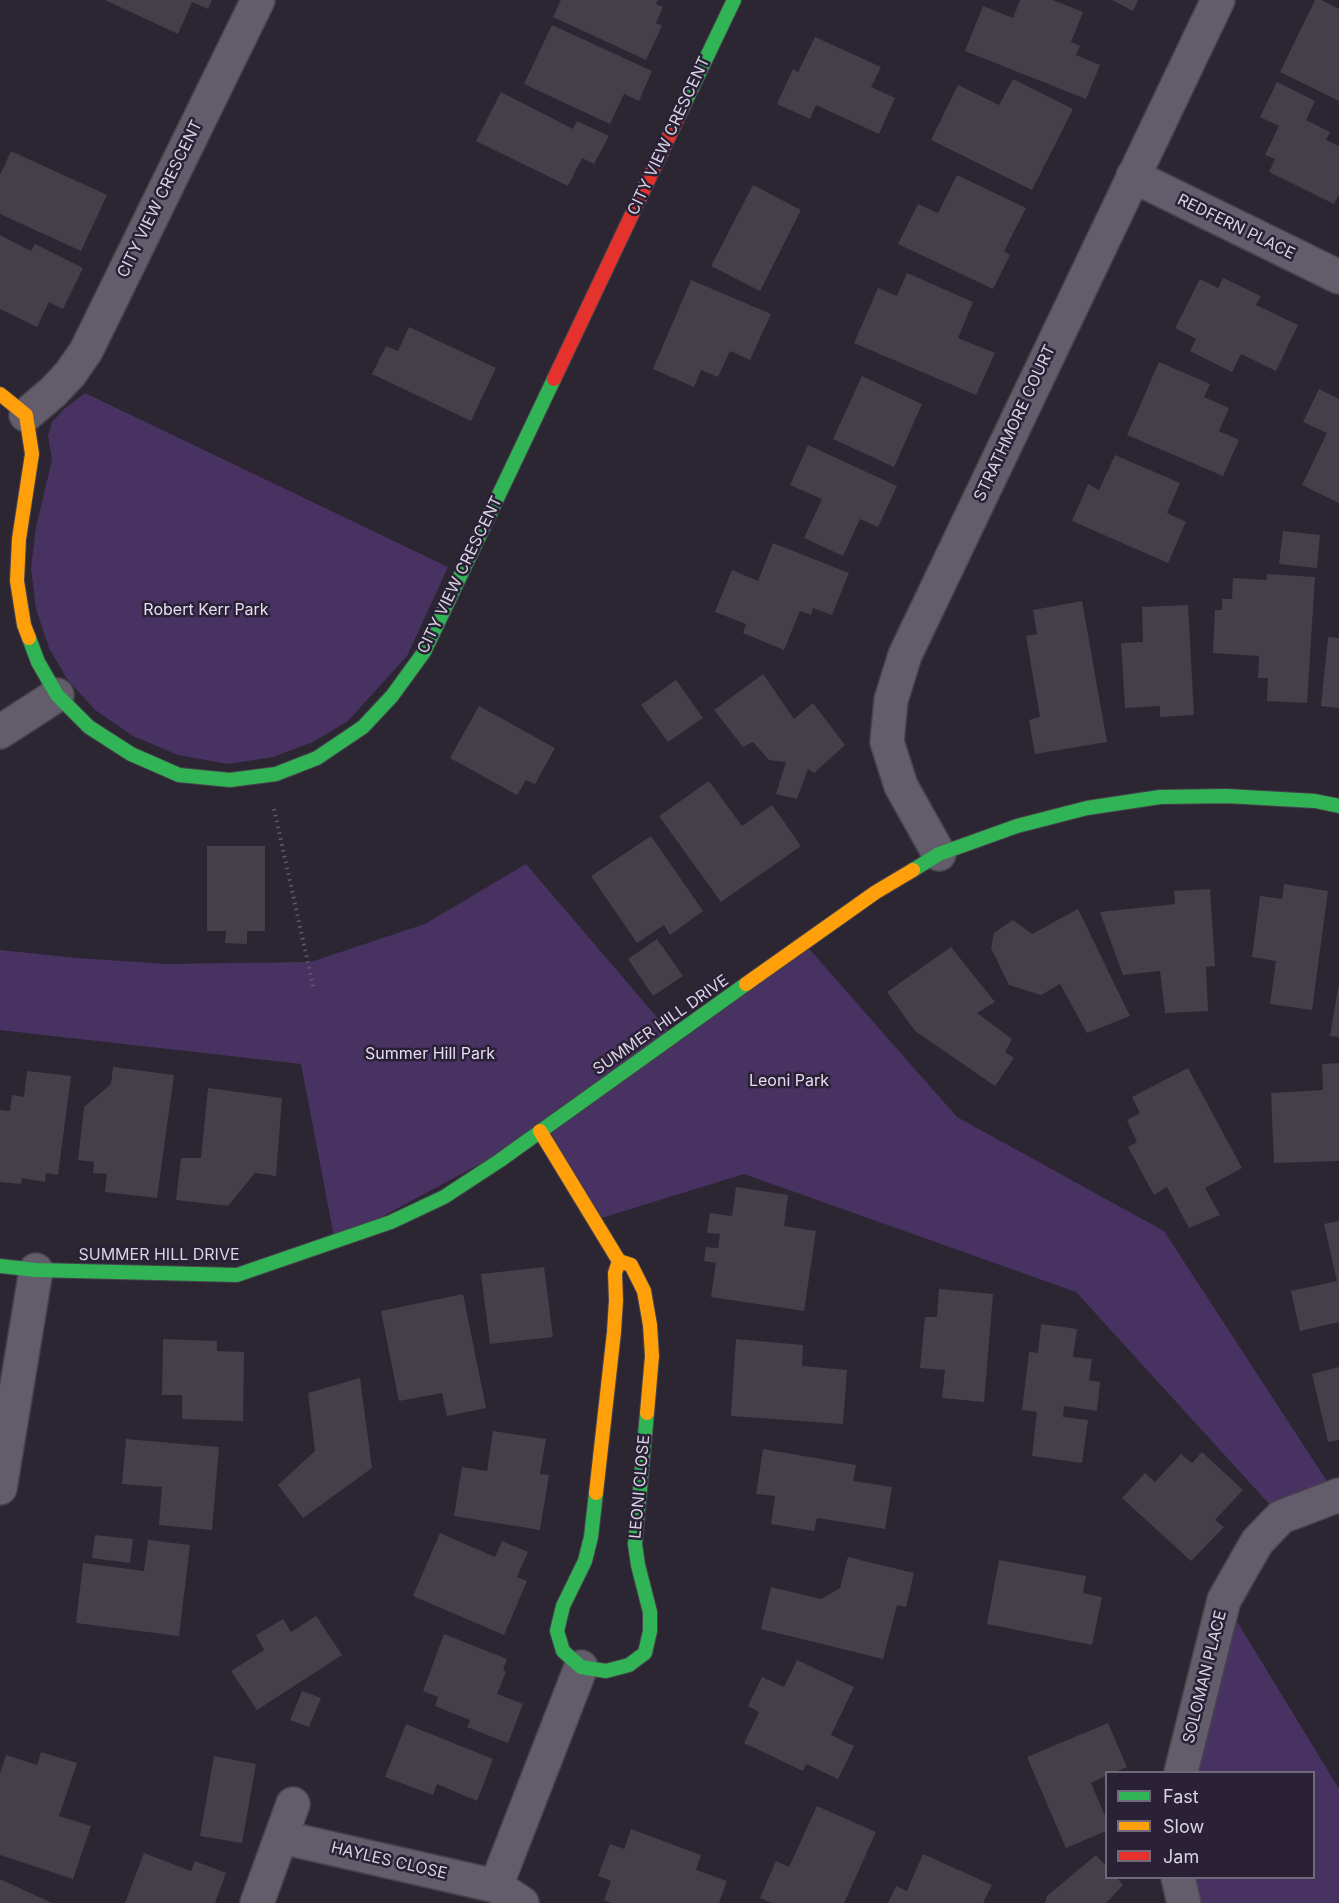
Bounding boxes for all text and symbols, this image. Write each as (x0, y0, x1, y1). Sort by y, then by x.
street label: CITY VIEW CRESCENT (624, 54, 714, 218)
street label: CITY VIEW CRESCENT (114, 117, 206, 281)
street label: REDFERN PLACE (1174, 190, 1298, 264)
street label: STRATHMORE COURT (970, 342, 1060, 504)
street label: CITY VIEW CRESCENT (414, 493, 506, 657)
park label: Robert Kerr Park (143, 600, 269, 620)
street label: SUMMER HILL DRIVE (590, 971, 732, 1079)
park label: Summer Hill Park (365, 1044, 495, 1064)
park label: Leoni Park (749, 1071, 829, 1091)
street label: SUMMER HILL DRIVE (78, 1245, 240, 1265)
street label: LEONI CLOSE (626, 1434, 654, 1540)
street label: SOLOMAN PLACE (1179, 1608, 1231, 1746)
legend (1105, 1771, 1315, 1879)
text: Fast (1163, 1786, 1199, 1807)
text: Slow (1163, 1816, 1204, 1837)
street label: HAYLES CLOSE (329, 1838, 449, 1884)
text: Jam (1163, 1846, 1199, 1867)

